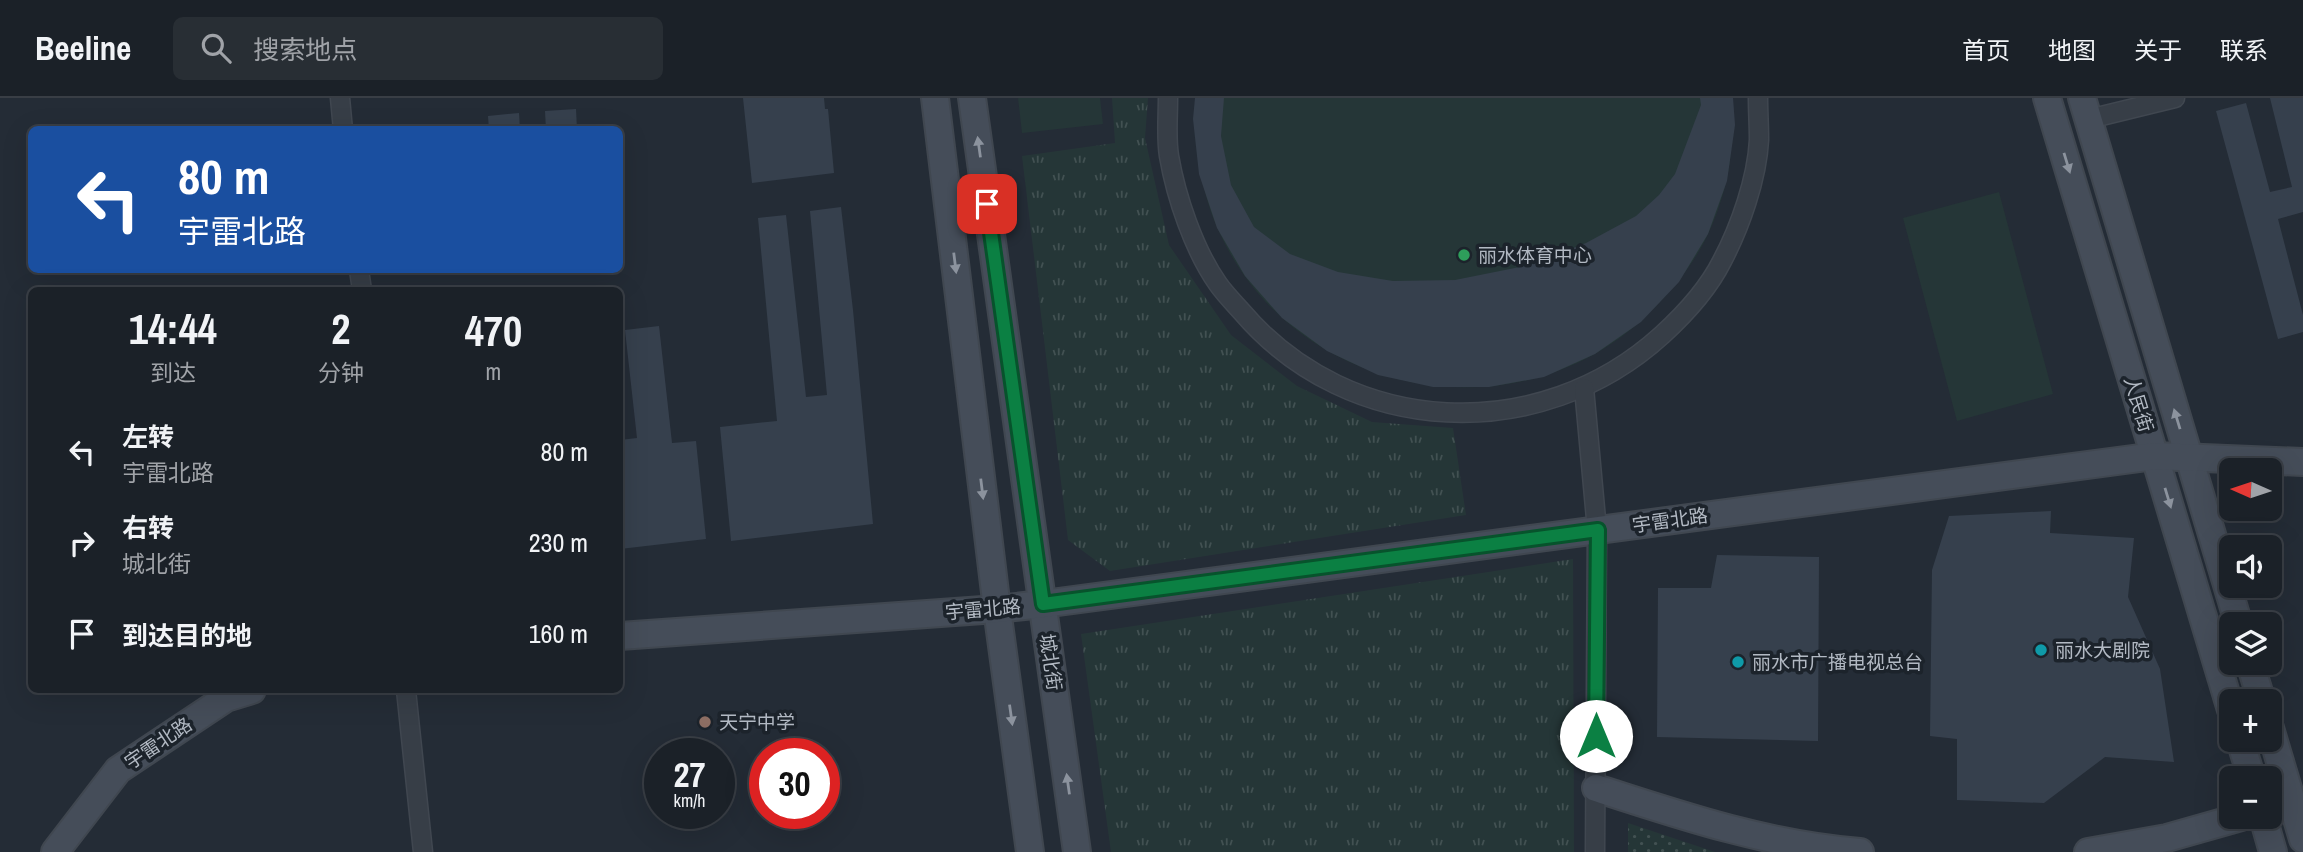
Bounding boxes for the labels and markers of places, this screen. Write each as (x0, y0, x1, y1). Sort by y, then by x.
pin (957, 174, 1017, 234)
place label: 丽水体育中心 (1478, 242, 1592, 268)
marker: 丽水体育中心 (1456, 247, 1472, 263)
place label: 丽水大剧院 (2055, 637, 2150, 663)
marker: 丽水大剧院 (2033, 642, 2049, 658)
place label: 丽水市广播电视总台 (1752, 649, 1923, 675)
marker: 丽水市广播电视总台 (1730, 654, 1746, 670)
place label: 天宁中学 (719, 709, 795, 735)
marker: 天宁中学 (697, 714, 713, 730)

